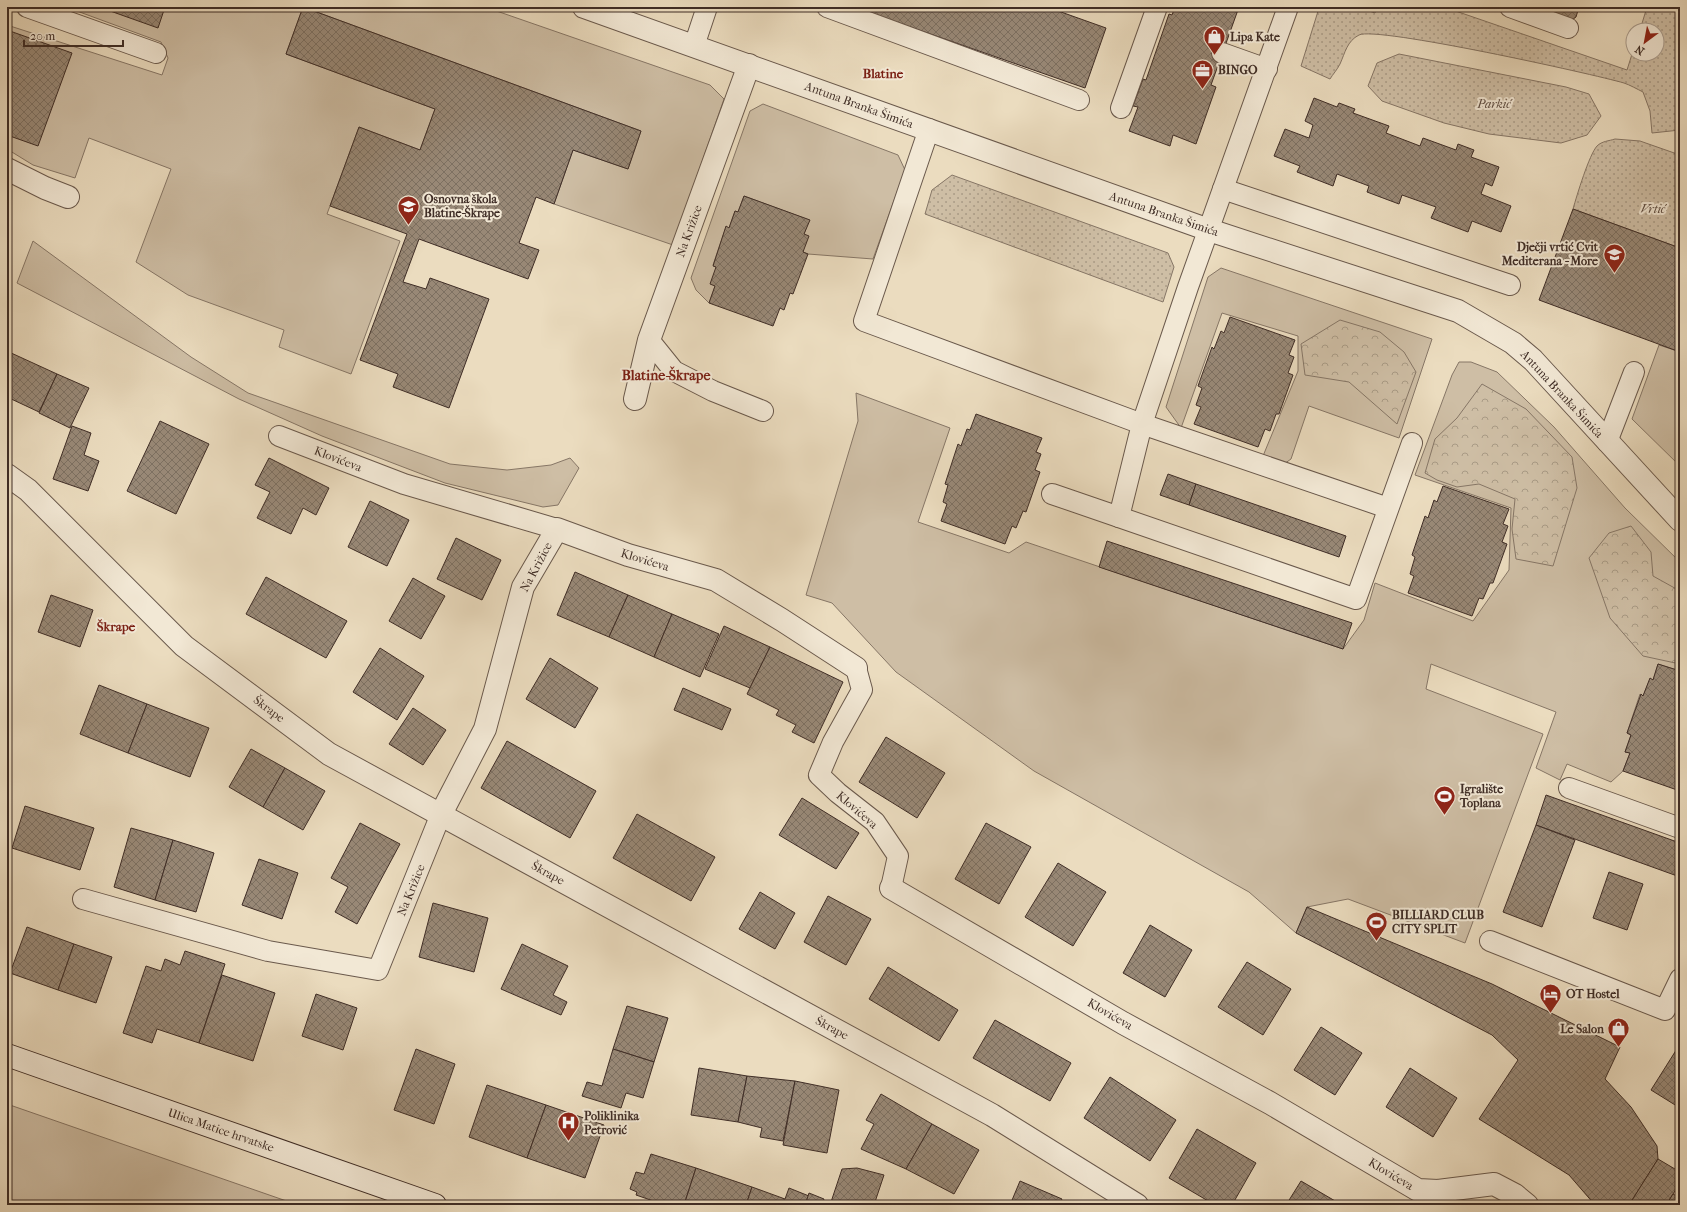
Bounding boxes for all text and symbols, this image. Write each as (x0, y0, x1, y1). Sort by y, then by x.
scale bar (24, 22, 123, 48)
north arrow (1625, 22, 1665, 62)
shop icon: Lipa Kate (1202, 24, 1228, 57)
text: 20 m (30, 29, 55, 43)
place label: Lipa Kate (1230, 30, 1280, 45)
text: N (1632, 42, 1647, 58)
office icon: BINGO (1190, 57, 1216, 90)
place label: BINGO (1218, 63, 1258, 77)
district label: Blatine (863, 66, 904, 81)
street label: Antuna Branka Šimića (802, 78, 916, 131)
park label: Parkić (1476, 97, 1513, 111)
street label: Antuna Branka Šimića (1107, 187, 1221, 239)
place label: Osnovna škola Blatine-Škrape (424, 192, 500, 221)
school or university icon: Osnovna škola Blatine-Škrape (396, 193, 422, 226)
park label: Vrtić (1641, 202, 1668, 216)
street label: Na Križice (673, 203, 705, 259)
place label: Dječji vrtić Cvit Mediterana - More (1501, 240, 1599, 268)
school or university icon: Dječji vrtić Cvit Mediterana - More (1601, 241, 1627, 274)
street label: Antuna Branka Šimića (1517, 346, 1607, 441)
district label: Blatine-Škrape (622, 366, 710, 384)
street label: Klovićeva (312, 444, 364, 475)
street label: Na Križice (517, 540, 555, 594)
street label: Klovićeva (619, 546, 671, 574)
district label: Škrape (97, 619, 136, 635)
street label: Škrape (251, 692, 288, 725)
place label: Igralište Toplana (1459, 782, 1503, 811)
sports icon: Igralište Toplana (1432, 783, 1458, 816)
street label: Klovićeva (834, 788, 881, 832)
street label: Škrape (529, 857, 567, 888)
street label: Na Križice (394, 862, 428, 918)
place label: BILLIARD CLUB CITY SPLIT (1392, 908, 1484, 936)
sports icon: BILLIARD CLUB CITY SPLIT (1363, 909, 1389, 942)
hotel icon: OT Hostel (1537, 981, 1563, 1014)
place label: OT Hostel (1566, 987, 1620, 1001)
street label: Klovićeva (1085, 995, 1135, 1033)
street label: Škrape (813, 1013, 851, 1043)
shop icon: Le Salon (1606, 1016, 1632, 1049)
place label: Le Salon (1560, 1022, 1605, 1036)
street label: Ulica Matice hrvatske (166, 1105, 276, 1155)
place label: Poliklinika Petrović (584, 1109, 640, 1137)
hospital icon: Poliklinika Petrović (555, 1110, 581, 1143)
street label: Klovićeva (1366, 1155, 1416, 1193)

